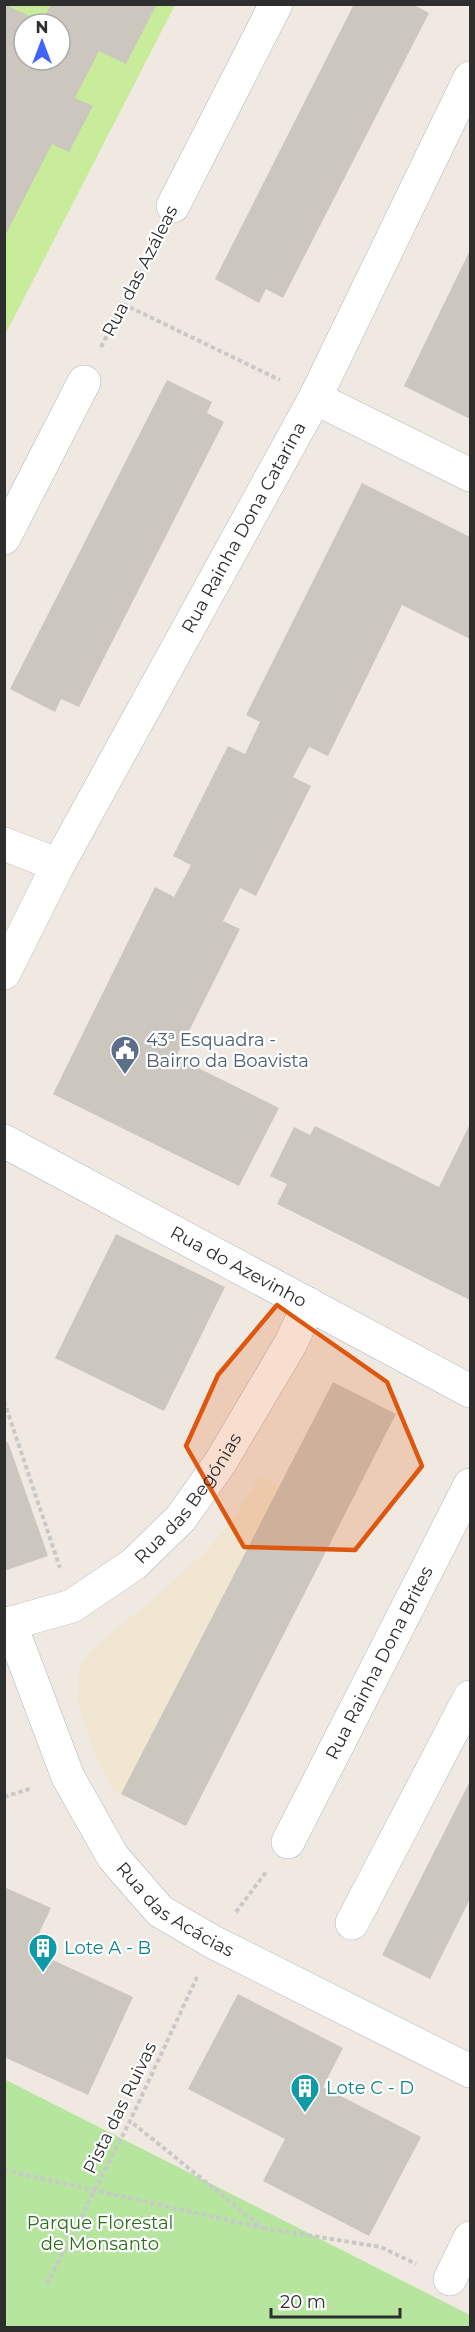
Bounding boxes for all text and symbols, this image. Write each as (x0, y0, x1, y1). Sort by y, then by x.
north arrow (12, 12, 72, 72)
text: N (36, 18, 48, 37)
street label: Rua das Azáleas (97, 202, 183, 340)
street label: Rua Rainha Dona Catarina (177, 418, 311, 637)
place label: 43ª Esquadra - Bairro da Boavista (146, 1029, 309, 1072)
public building icon: 43ª Esquadra - Bairro da Boavista (109, 1034, 141, 1076)
street label: Rua do Azevinho (166, 1221, 310, 1312)
street label: Rua das Begónias (130, 1429, 246, 1568)
street label: Rua Rainha Dona Brites (321, 1562, 438, 1763)
street label: Rua das Acácias (111, 1858, 238, 1962)
building icon: Lote A - B (27, 1932, 59, 1974)
place label: Lote A - B (64, 1937, 151, 1959)
street label: Pista das Ruivas (79, 2038, 162, 2178)
building icon: Lote C - D (289, 2072, 321, 2114)
place label: Lote C - D (326, 2077, 414, 2099)
park label: Parque Florestal de Monsanto (27, 2212, 173, 2255)
scale bar (271, 2281, 400, 2319)
text: 20 m (280, 2291, 326, 2313)

